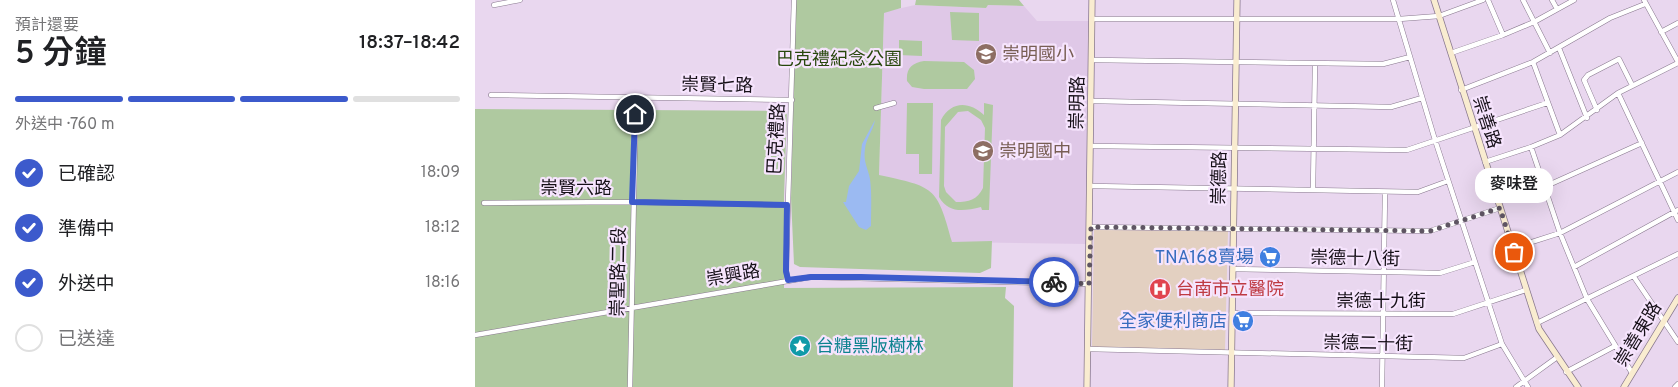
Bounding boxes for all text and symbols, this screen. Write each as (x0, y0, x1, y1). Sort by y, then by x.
text: 預計還要 (15, 16, 79, 36)
text: 18:37–18:42 (359, 31, 460, 55)
text: 5 分鐘 (15, 35, 107, 75)
school or university icon: 崇明國小 (974, 42, 998, 66)
place label: 崇明國小 (1002, 44, 1074, 67)
park label: 巴克禮紀念公園 (776, 49, 902, 72)
street label: 崇賢七路 (681, 74, 753, 99)
street label: 崇明路 (1067, 76, 1090, 130)
pin (614, 93, 656, 135)
street label: 崇善路 (1466, 93, 1505, 152)
icon: home (621, 100, 649, 128)
street label: 巴克禮路 (764, 103, 791, 176)
text: 外送中 · 760 m (15, 115, 115, 135)
school or university icon: 崇明國中 (971, 139, 995, 163)
place label: 崇明國中 (999, 141, 1071, 164)
street label: 崇德路 (1209, 151, 1232, 205)
icon: check (15, 159, 43, 187)
text: 已確認 (58, 163, 115, 187)
text: 18:09 (421, 163, 460, 183)
callout: 麥味登 (1475, 167, 1553, 202)
text: 麥味登 (1490, 175, 1538, 195)
street label: 崇賢六路 (540, 178, 612, 201)
icon: check (15, 214, 43, 242)
text: 準備中 (58, 218, 115, 242)
text: 18:12 (425, 218, 460, 238)
street label: 崇聖路二段 (607, 227, 632, 317)
pin (1493, 231, 1535, 273)
icon: bag (1500, 238, 1528, 266)
supermarket icon: TNA168賣場 (1258, 245, 1282, 269)
place label: TNA168賣場 (1155, 247, 1254, 270)
street label: 崇德十八街 (1310, 247, 1400, 272)
courier (1029, 257, 1079, 307)
street label: 崇興路 (705, 260, 762, 292)
icon: bike (1040, 268, 1068, 296)
icon: check (15, 269, 43, 297)
text: 外送中 (58, 273, 115, 297)
text: 18:16 (425, 273, 460, 293)
hospital icon: 台南市立醫院 (1148, 277, 1172, 301)
place label: 台南市立醫院 (1176, 279, 1284, 302)
street label: 崇德十九街 (1336, 291, 1426, 314)
street label: 崇善東路 (1611, 298, 1668, 372)
supermarket icon: 全家便利商店 (1231, 309, 1255, 333)
place label: 全家便利商店 (1119, 311, 1227, 334)
text: 已送達 (58, 328, 115, 352)
street label: 崇德二十街 (1323, 332, 1413, 357)
place icon: 台糖黑版樹林 (788, 334, 812, 358)
place label: 台糖黑版樹林 (816, 336, 924, 359)

